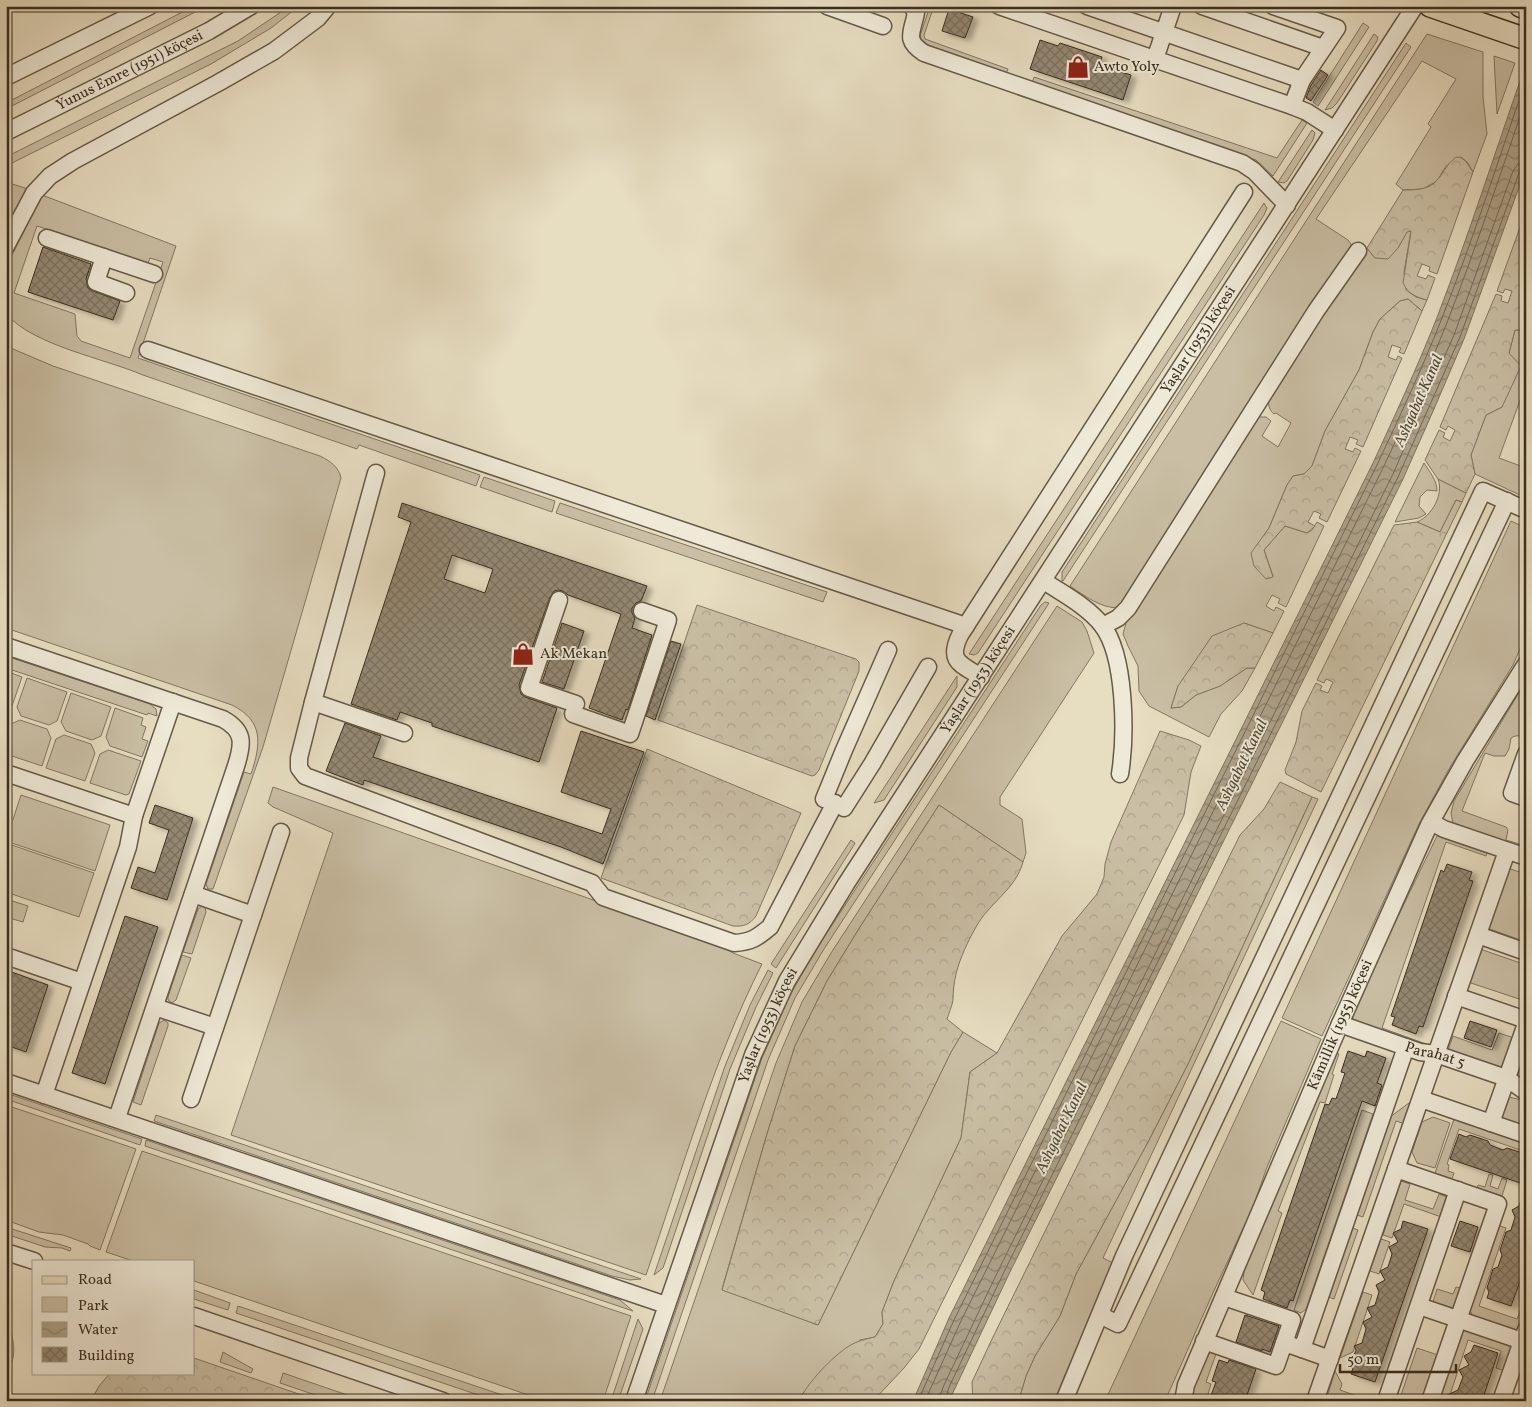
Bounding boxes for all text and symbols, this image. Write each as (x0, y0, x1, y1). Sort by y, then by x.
street label: Ýunus Emre (1951) köçesi (52, 25, 207, 116)
shop icon: Awto Yoly (1065, 54, 1091, 80)
place label: Awto Yoly (1094, 57, 1159, 78)
street label: Ýaşlar (1953) köçesi (1156, 282, 1241, 398)
water label: Ashgabat Kanal (1388, 351, 1449, 452)
street label: Ýaşlar (1953) köçesi (936, 622, 1021, 738)
shop icon: Ak Mekan (510, 641, 536, 667)
place label: Ak Mekan (540, 644, 607, 665)
water label: Ashgabat Kanal (1210, 716, 1274, 815)
street label: Kämillik (1955) köçesi (1302, 956, 1378, 1093)
street label: Ýaşlar (1953) köçesi (734, 964, 803, 1086)
street label: Parahat 5 (1402, 1037, 1468, 1074)
water label: Ashgabat Kanal (1030, 1079, 1094, 1178)
legend (32, 1260, 195, 1374)
text: Road (78, 1270, 112, 1291)
text: Park (78, 1296, 109, 1317)
text: Water (78, 1320, 118, 1341)
scale bar (1340, 1342, 1456, 1374)
text: Building (78, 1346, 135, 1367)
text: 50 m (1347, 1350, 1379, 1371)

